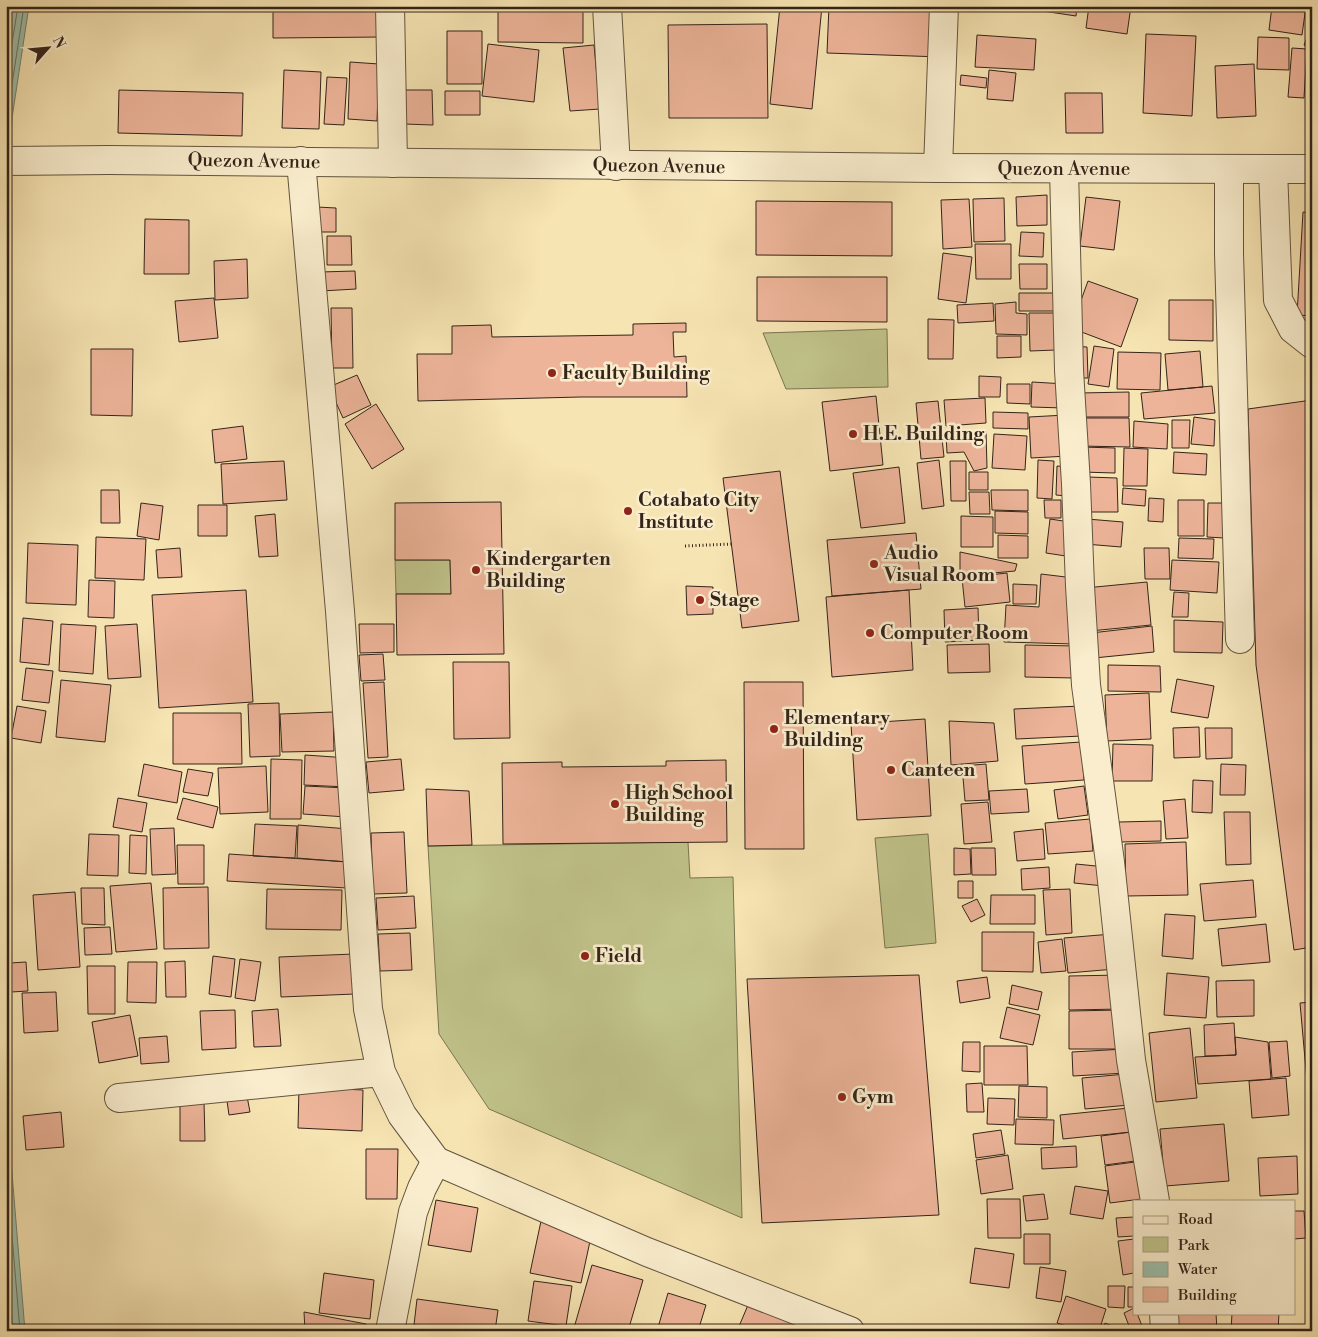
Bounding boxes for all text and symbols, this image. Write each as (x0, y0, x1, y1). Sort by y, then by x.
north arrow (22, 22, 72, 72)
text: N (48, 34, 69, 52)
street label: Quezon Avenue (187, 148, 321, 174)
street label: Quezon Avenue (592, 153, 726, 179)
street label: Quezon Avenue (998, 157, 1130, 181)
place label: Faculty Building (562, 361, 711, 385)
marker: Faculty Building (546, 367, 558, 379)
place label: H.E. Building (863, 422, 985, 446)
marker: H.E. Building (847, 428, 859, 440)
place label: Cotabato City Institute (638, 488, 760, 534)
marker: Cotabato City Institute (622, 505, 634, 517)
place label: Audio Visual Room (883, 541, 995, 587)
place label: Kindergarten Building (486, 547, 611, 593)
marker: Audio Visual Room (868, 558, 880, 570)
marker: Kindergarten Building (470, 564, 482, 576)
place label: Stage (710, 588, 760, 612)
marker: Stage (694, 594, 706, 606)
place label: Computer Room (880, 621, 1029, 645)
marker: Computer Room (864, 627, 876, 639)
place label: Elementary Building (784, 706, 891, 752)
marker: Elementary Building (768, 723, 780, 735)
place label: Canteen (901, 758, 976, 782)
marker: Canteen (885, 764, 897, 776)
place label: High School Building (625, 781, 733, 827)
marker: High School Building (609, 798, 621, 810)
place label: Field (595, 944, 642, 968)
marker: Field (579, 950, 591, 962)
place label: Gym (852, 1085, 894, 1109)
marker: Gym (836, 1091, 848, 1103)
legend (1133, 1200, 1296, 1314)
text: Road (1178, 1210, 1213, 1229)
text: Park (1178, 1236, 1210, 1255)
text: Water (1177, 1260, 1218, 1279)
text: Building (1177, 1286, 1237, 1305)

